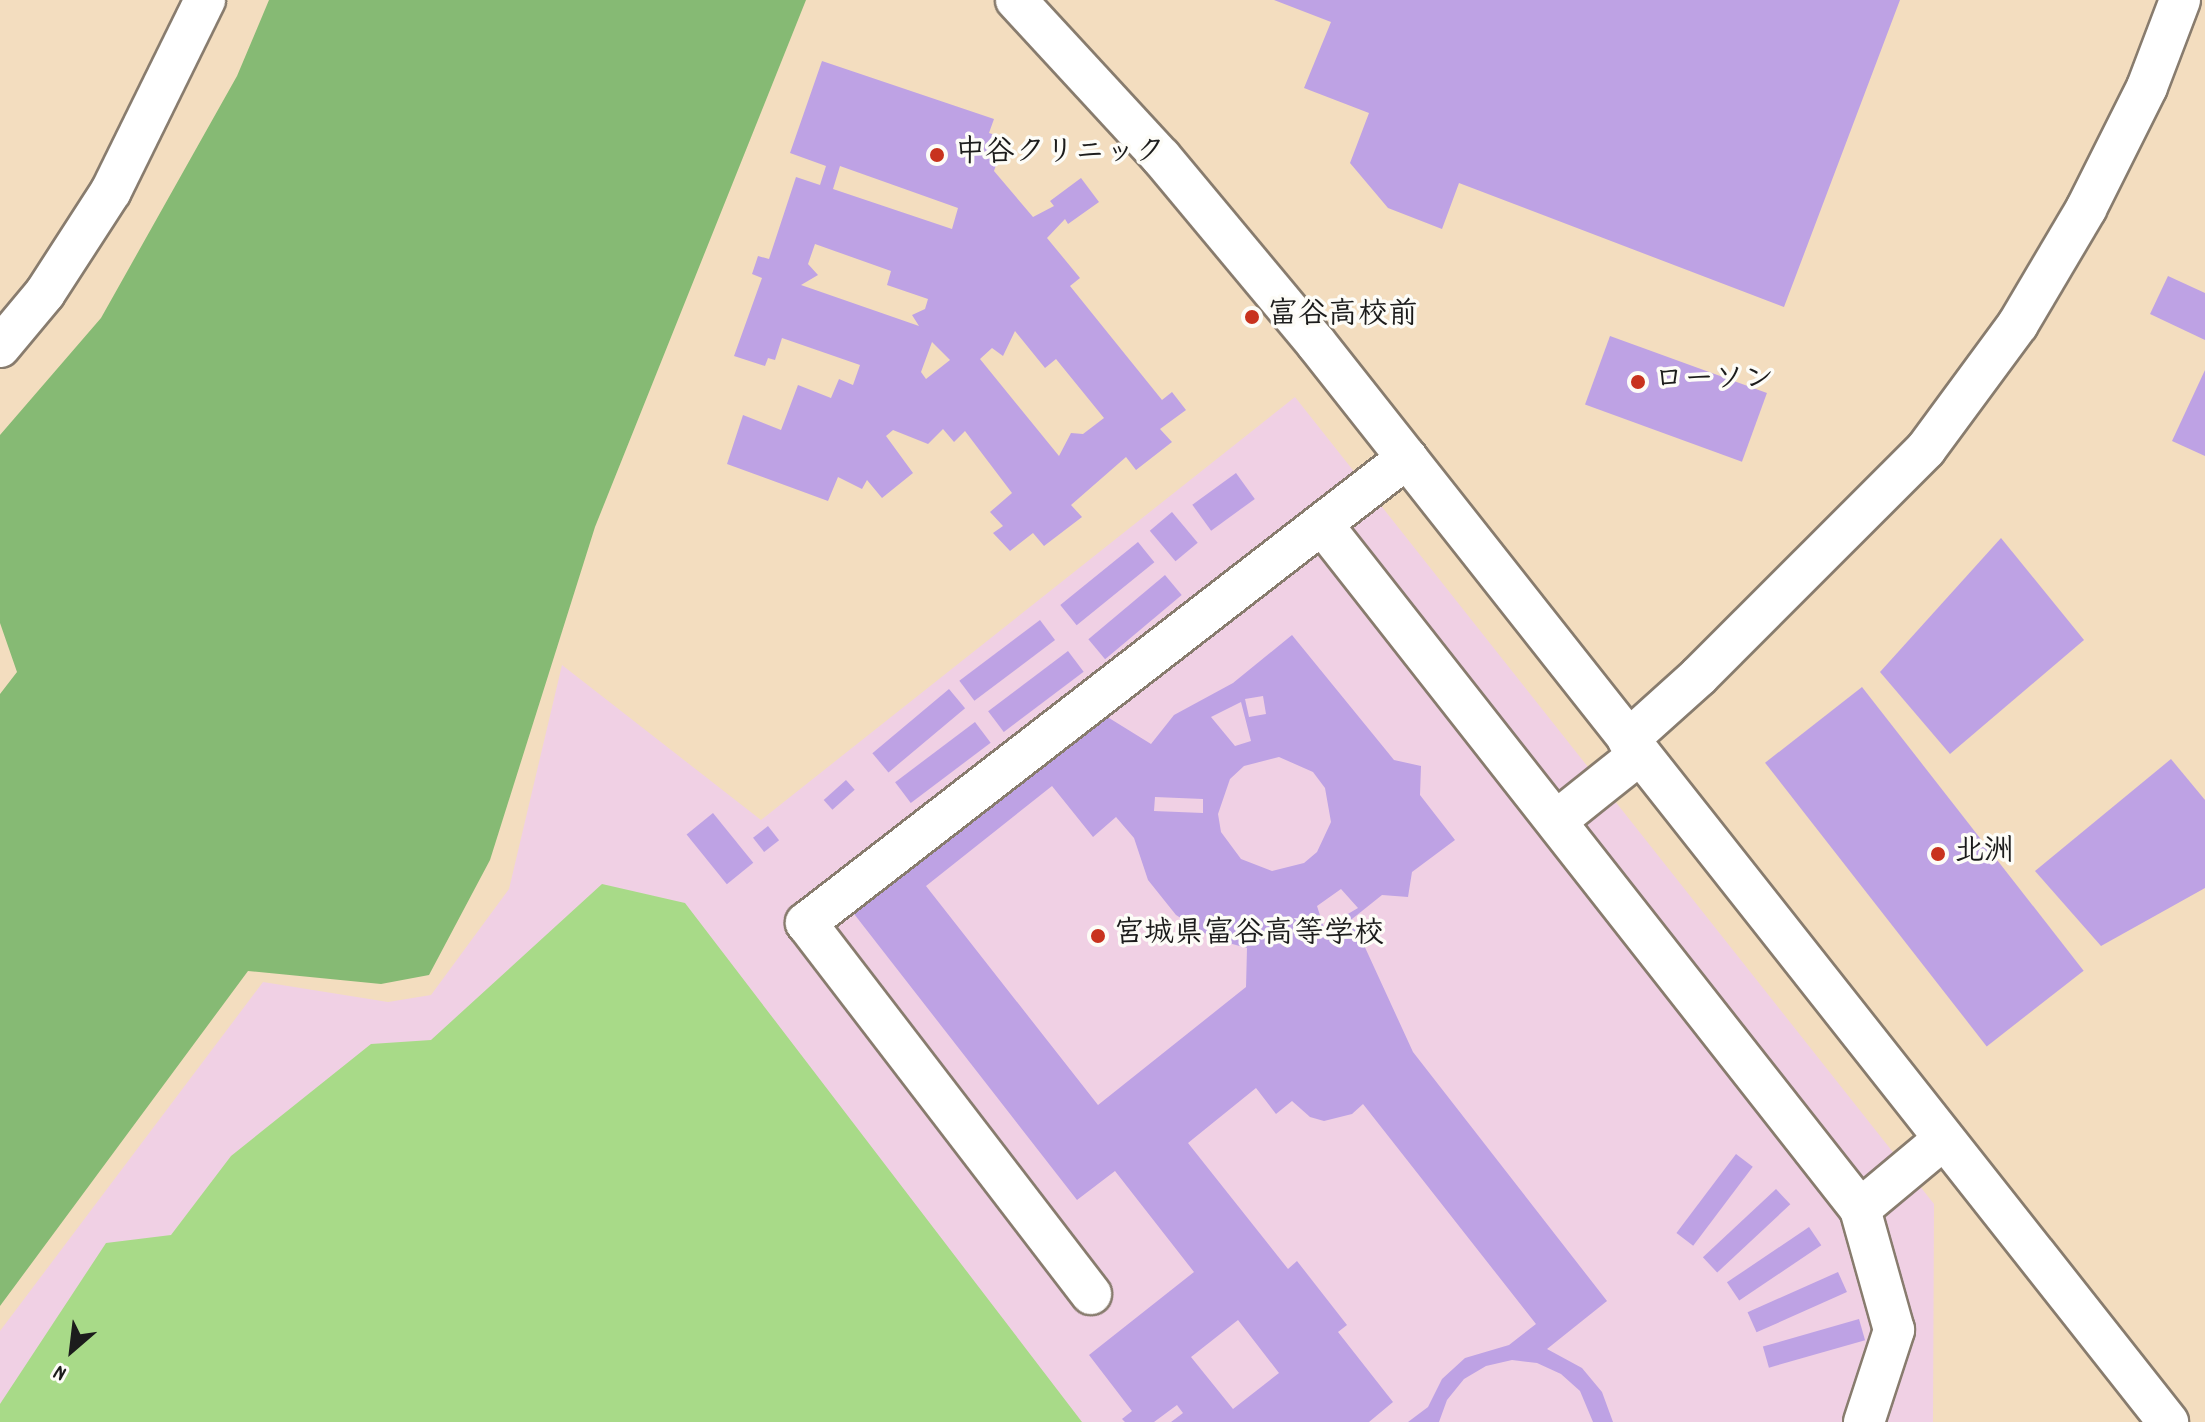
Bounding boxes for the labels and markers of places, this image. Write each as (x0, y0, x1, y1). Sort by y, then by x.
place label: 中谷クリニック (955, 137, 1165, 173)
marker: 中谷クリニック (926, 144, 948, 166)
place label: 富谷高校前 (1268, 299, 1418, 335)
marker: 富谷高校前 (1243, 308, 1261, 326)
place label: ローソン (1654, 364, 1774, 400)
marker: ローソン (1629, 373, 1647, 391)
place label: 北洲 (1954, 836, 2014, 872)
marker: 北洲 (1929, 845, 1947, 863)
place label: 宮城県富谷高等学校 (1114, 918, 1384, 954)
marker: 宮城県富谷高等学校 (1089, 927, 1107, 945)

